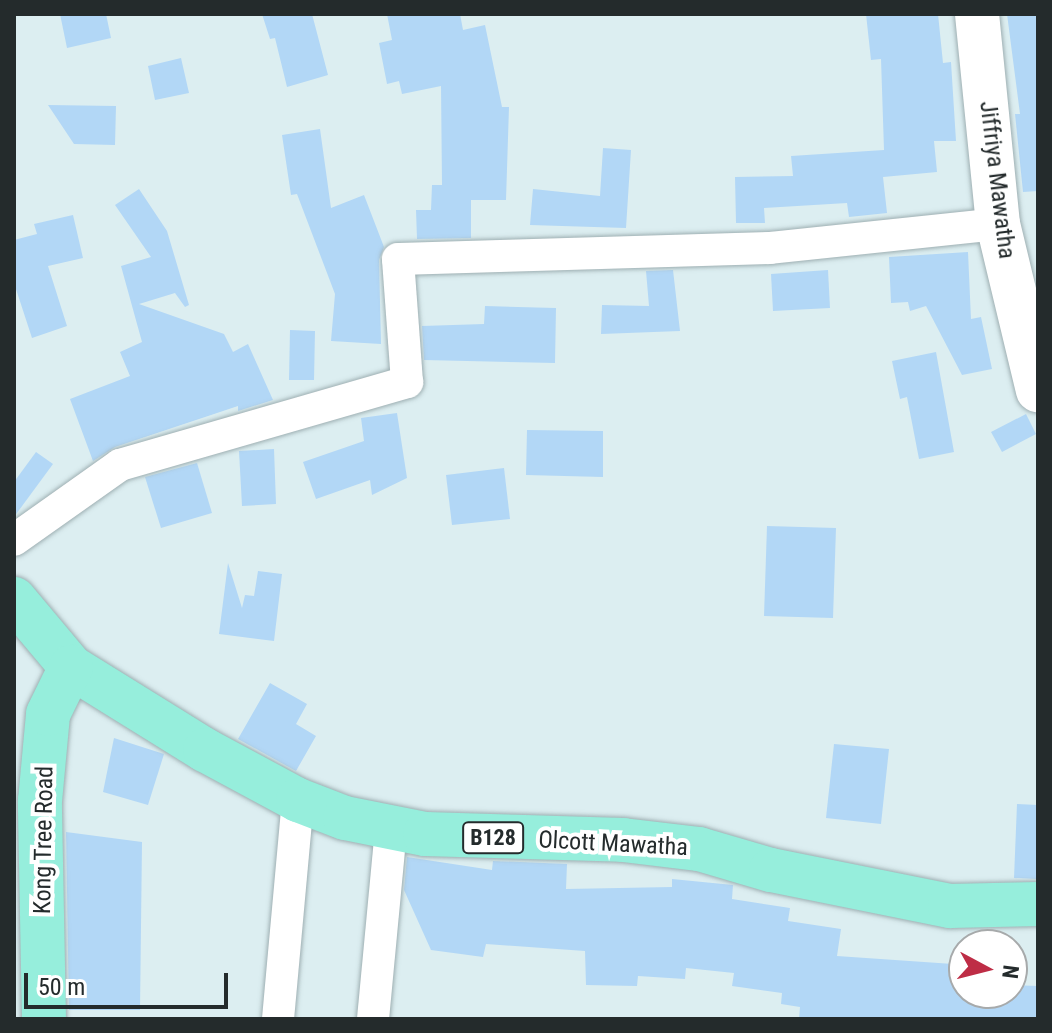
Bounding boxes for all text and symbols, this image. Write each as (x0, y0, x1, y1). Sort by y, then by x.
street label: Jiffriya Mawatha (973, 99, 1021, 261)
street label: Kong Tree Road (28, 765, 60, 915)
road number: B128 (461, 820, 525, 856)
street label: Olcott Mawatha (538, 826, 688, 862)
north arrow (948, 929, 1028, 1009)
scale bar (28, 957, 232, 1007)
text: N (997, 964, 1024, 980)
text: 50 m (38, 973, 85, 1001)

